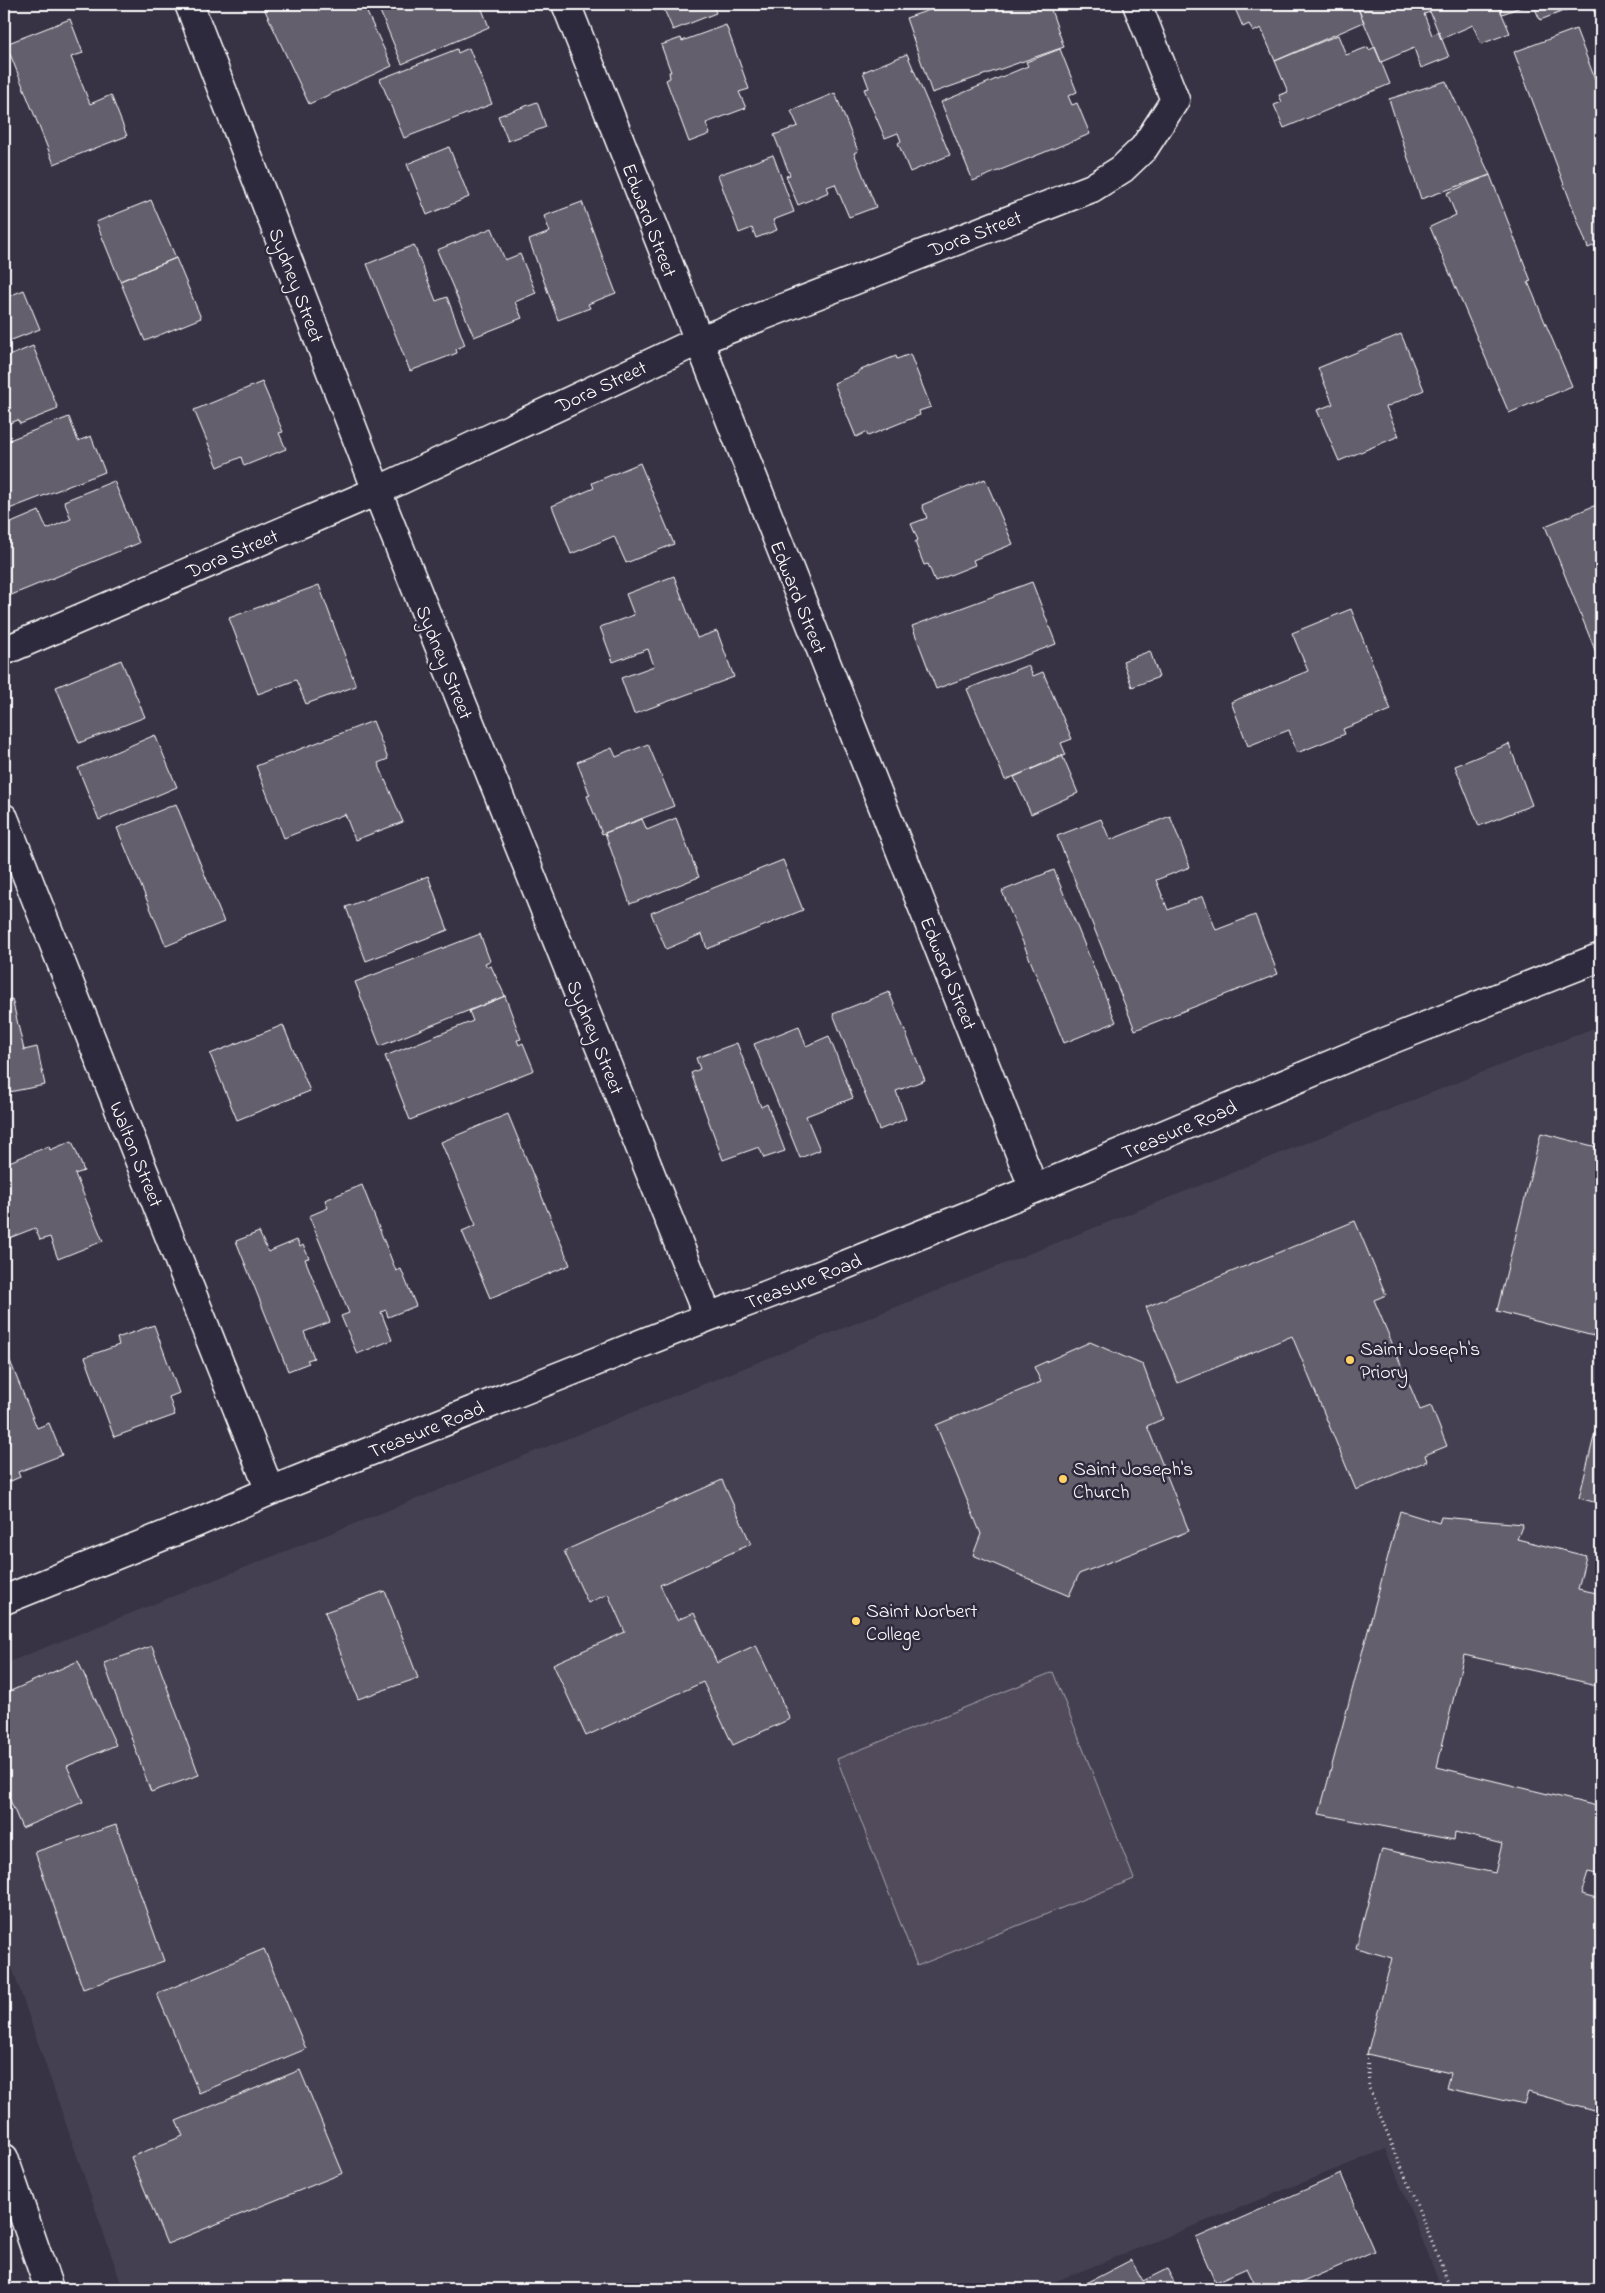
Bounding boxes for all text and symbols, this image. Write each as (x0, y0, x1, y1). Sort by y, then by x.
street label: Edward Street (613, 160, 683, 282)
street label: Dora Street (924, 204, 1027, 267)
street label: Sydney Street (259, 224, 330, 348)
street label: Dora Street (551, 354, 653, 422)
street label: Dora Street (182, 523, 284, 588)
street label: Edward Street (761, 537, 833, 659)
street label: Sydney Street (407, 601, 479, 725)
street label: Edward Street (911, 913, 983, 1035)
street label: Sydney Street (558, 976, 630, 1100)
street label: Treasure Road (1118, 1094, 1242, 1169)
street label: Walton Street (100, 1098, 169, 1213)
street label: Treasure Road (741, 1248, 866, 1319)
place label: Saint Joseph's Priory (1360, 1336, 1480, 1388)
marker: Saint Joseph's Priory (1344, 1354, 1356, 1366)
street label: Treasure Road (365, 1395, 489, 1468)
place label: Saint Joseph's Church (1073, 1456, 1193, 1508)
marker: Saint Joseph's Church (1057, 1473, 1069, 1485)
place label: Saint Norbert College (866, 1598, 978, 1651)
marker: Saint Norbert College (850, 1615, 862, 1627)

